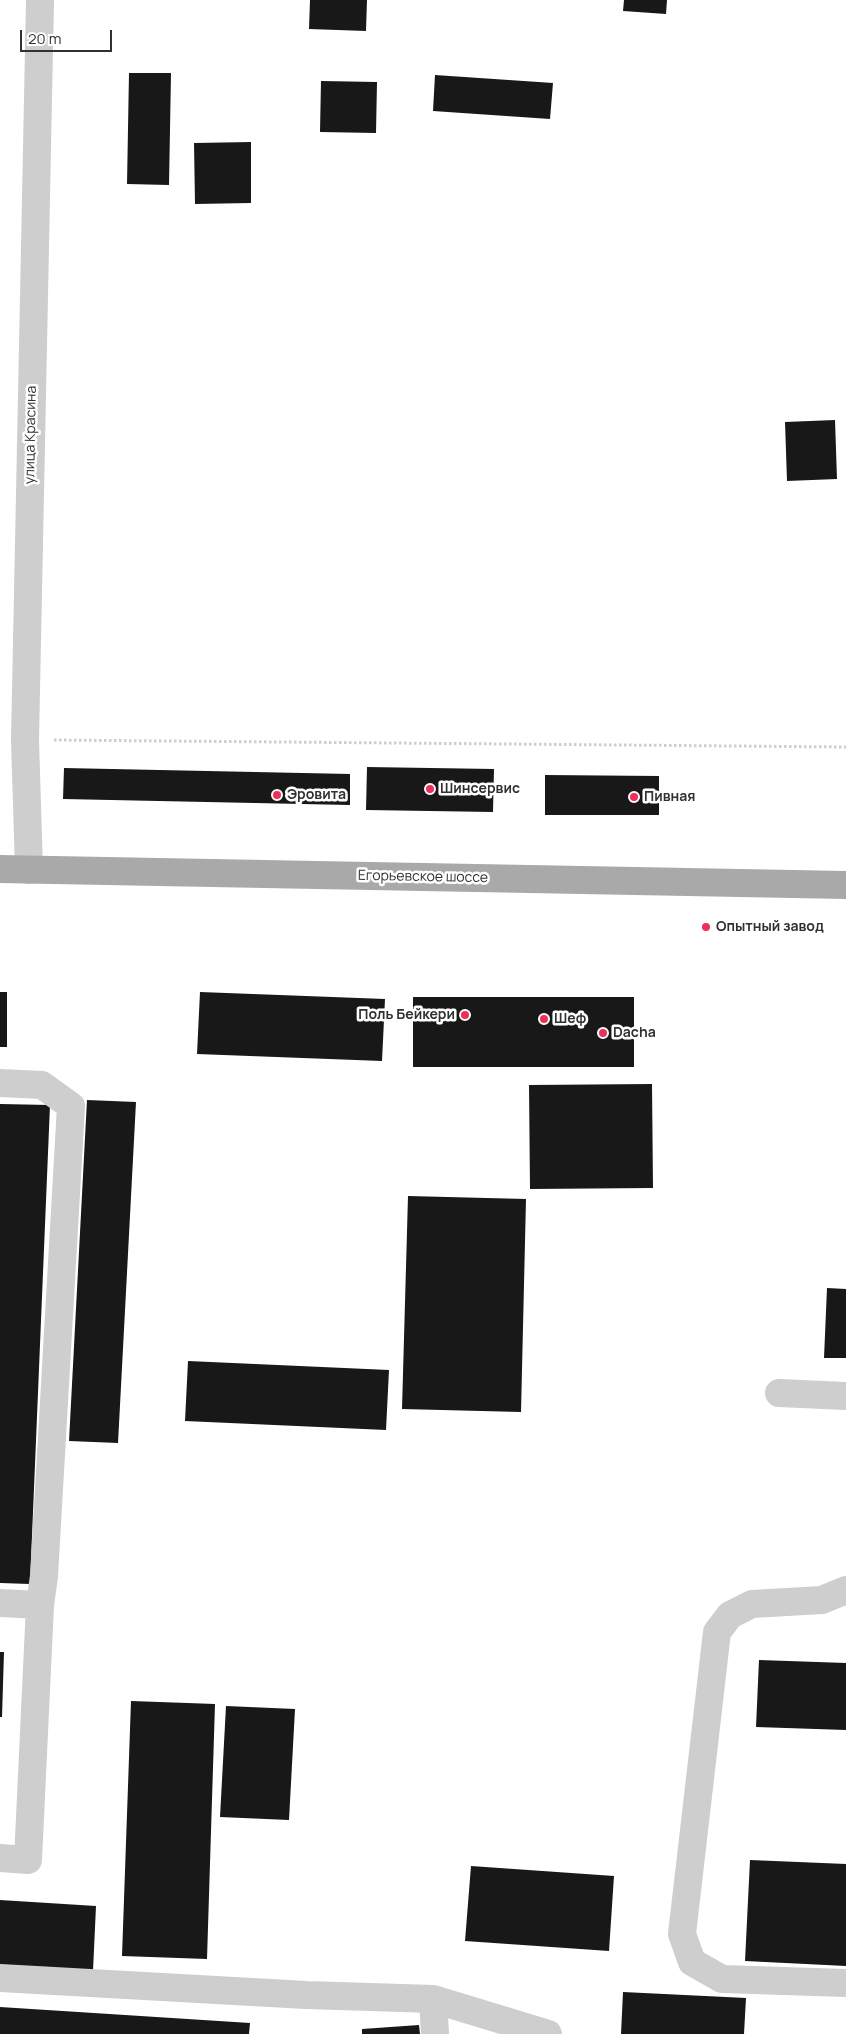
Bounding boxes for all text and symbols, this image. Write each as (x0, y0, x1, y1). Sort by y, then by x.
scale bar (22, 20, 115, 52)
text: 20 m (28, 28, 61, 49)
street label: улица Красина (22, 386, 40, 484)
place label: Шинсервис (440, 781, 520, 797)
marker: Шинсервис (424, 783, 436, 795)
place label: Эровита (287, 787, 346, 803)
marker: Эровита (271, 789, 283, 801)
place label: Пивная (644, 789, 695, 805)
marker: Пивная (628, 791, 640, 803)
street label: Егорьевское шоссе (358, 867, 488, 887)
place label: Опытный завод (716, 919, 824, 935)
marker: Опытный завод (700, 921, 712, 933)
place label: Поль Бейкери (358, 1007, 455, 1023)
marker: Поль Бейкери (459, 1009, 471, 1021)
place label: Шеф (554, 1011, 586, 1027)
marker: Шеф (538, 1013, 550, 1025)
place label: Dacha (613, 1025, 656, 1041)
marker: Dacha (597, 1027, 609, 1039)

